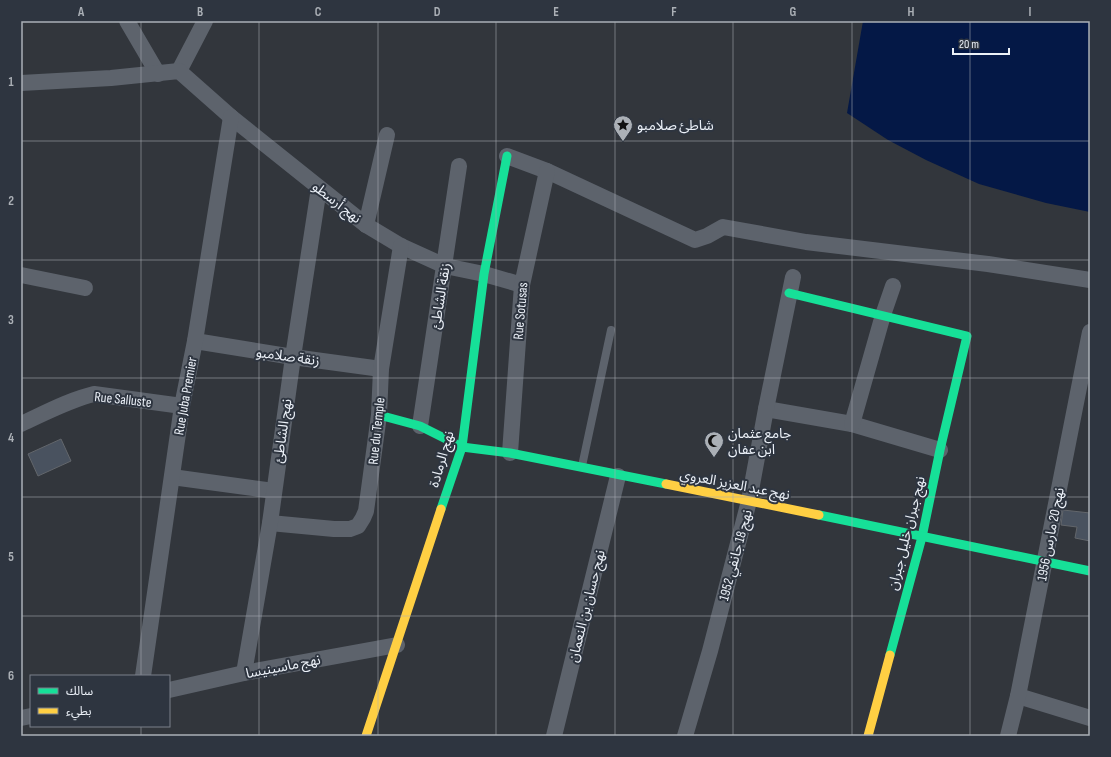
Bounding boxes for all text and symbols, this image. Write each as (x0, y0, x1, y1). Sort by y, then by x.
text: A (77, 4, 85, 20)
text: B (197, 4, 203, 20)
text: C (315, 4, 322, 20)
text: D (434, 4, 441, 20)
text: E (553, 4, 559, 20)
text: F (671, 4, 677, 20)
text: G (790, 4, 797, 20)
text: H (908, 4, 915, 20)
text: I (1029, 4, 1032, 20)
scale bar (953, 30, 1009, 56)
text: 20 m (959, 37, 979, 52)
text: 1 (8, 74, 14, 90)
place icon: شاطئ صلامبو (612, 114, 634, 142)
place label: شاطئ صلامبو (637, 117, 714, 134)
street label: نهج أرسطو (307, 177, 365, 229)
text: 2 (8, 193, 14, 209)
street label: زنقة الشاطئ (427, 262, 454, 331)
street label: Rue Sotusas (510, 282, 531, 340)
text: 3 (8, 312, 14, 328)
street label: زنقة صلامبو (255, 344, 321, 369)
street label: Rue Juba Premier (170, 356, 201, 436)
street label: Rue Salluste (93, 388, 152, 411)
street label: Rue du Temple (365, 397, 388, 466)
street label: نهج الشاطئ (270, 398, 297, 465)
place label: جامع عثمان ابن عفان (728, 425, 791, 458)
street label: نهج الرمادة (425, 429, 460, 490)
text: 4 (8, 430, 14, 446)
mosque icon: جامع عثمان ابن عفان (703, 430, 725, 458)
street label: نهج عبد العزيز العروي (678, 465, 792, 506)
street label: نهج جبران خليل جبران (884, 474, 931, 592)
street label: نهج 20 مارس 1956 (1033, 486, 1070, 583)
street label: نهج 18 جانفي 1952 (715, 508, 758, 603)
street label: نهج حسان بن النعمان (564, 548, 611, 665)
text: 5 (8, 549, 14, 565)
street label: نهج ماسينيسا (244, 651, 323, 684)
text: 6 (8, 668, 14, 684)
legend (30, 675, 170, 727)
text: سالك (66, 684, 93, 699)
text: بطيء (66, 704, 92, 721)

